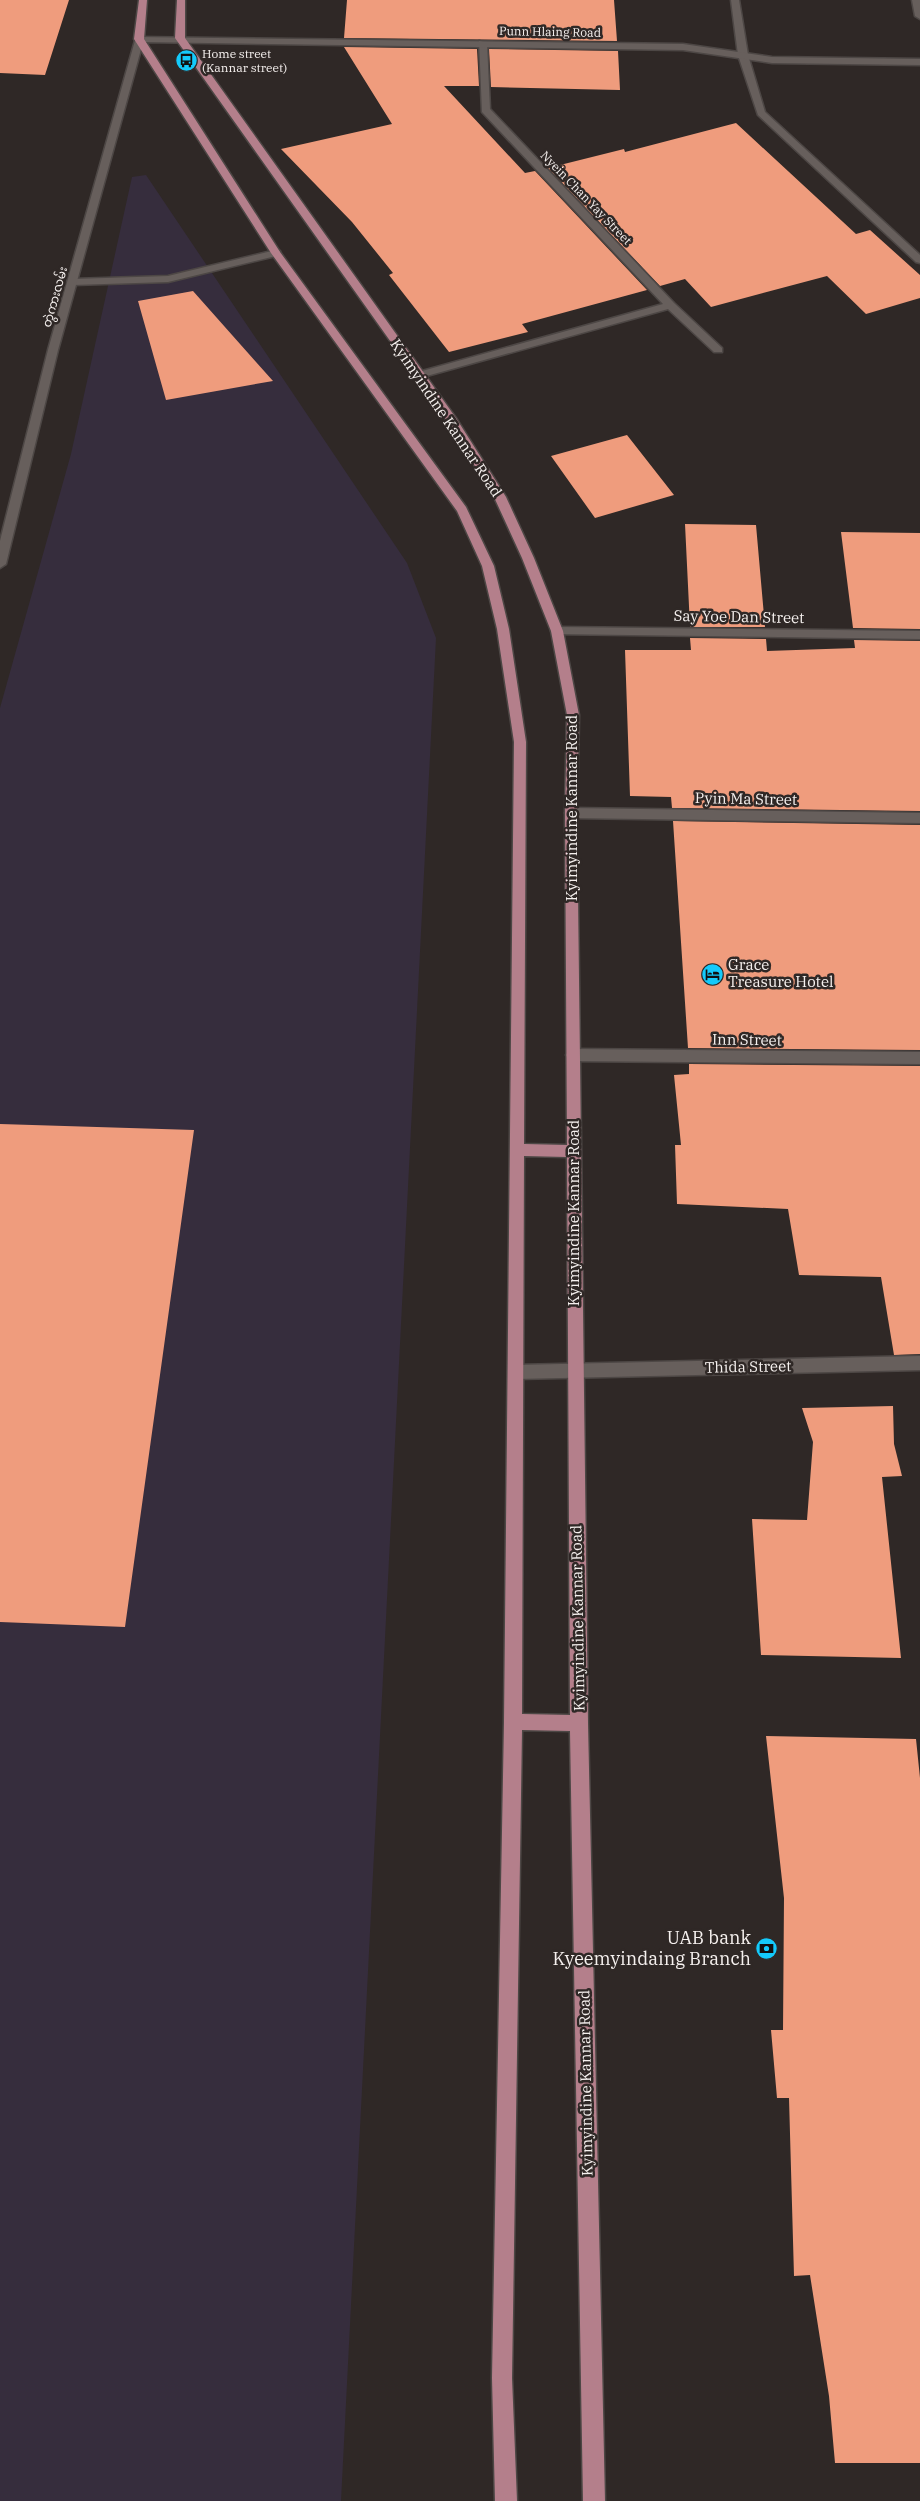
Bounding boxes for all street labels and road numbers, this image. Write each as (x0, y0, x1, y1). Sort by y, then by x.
street label: Punn Hlaing Road (499, 23, 601, 40)
street label: Nyein Chan Yay Street (538, 148, 635, 248)
street label: တွဲကားလမ်း (38, 265, 73, 330)
street label: Kyimyindine Kannar Road (386, 335, 506, 500)
street label: Say Yoe Dan Street (673, 606, 805, 627)
street label: Kyimyindine Kannar Road (562, 715, 581, 901)
street label: Pyin Ma Street (695, 788, 797, 809)
street label: Inn Street (712, 1029, 782, 1050)
street label: Kyimyindine Kannar Road (564, 1120, 583, 1306)
street label: Thida Street (704, 1356, 792, 1377)
street label: Kyimyindine Kannar Road (566, 1525, 589, 1711)
street label: Kyimyindine Kannar Road (574, 1990, 597, 2176)

